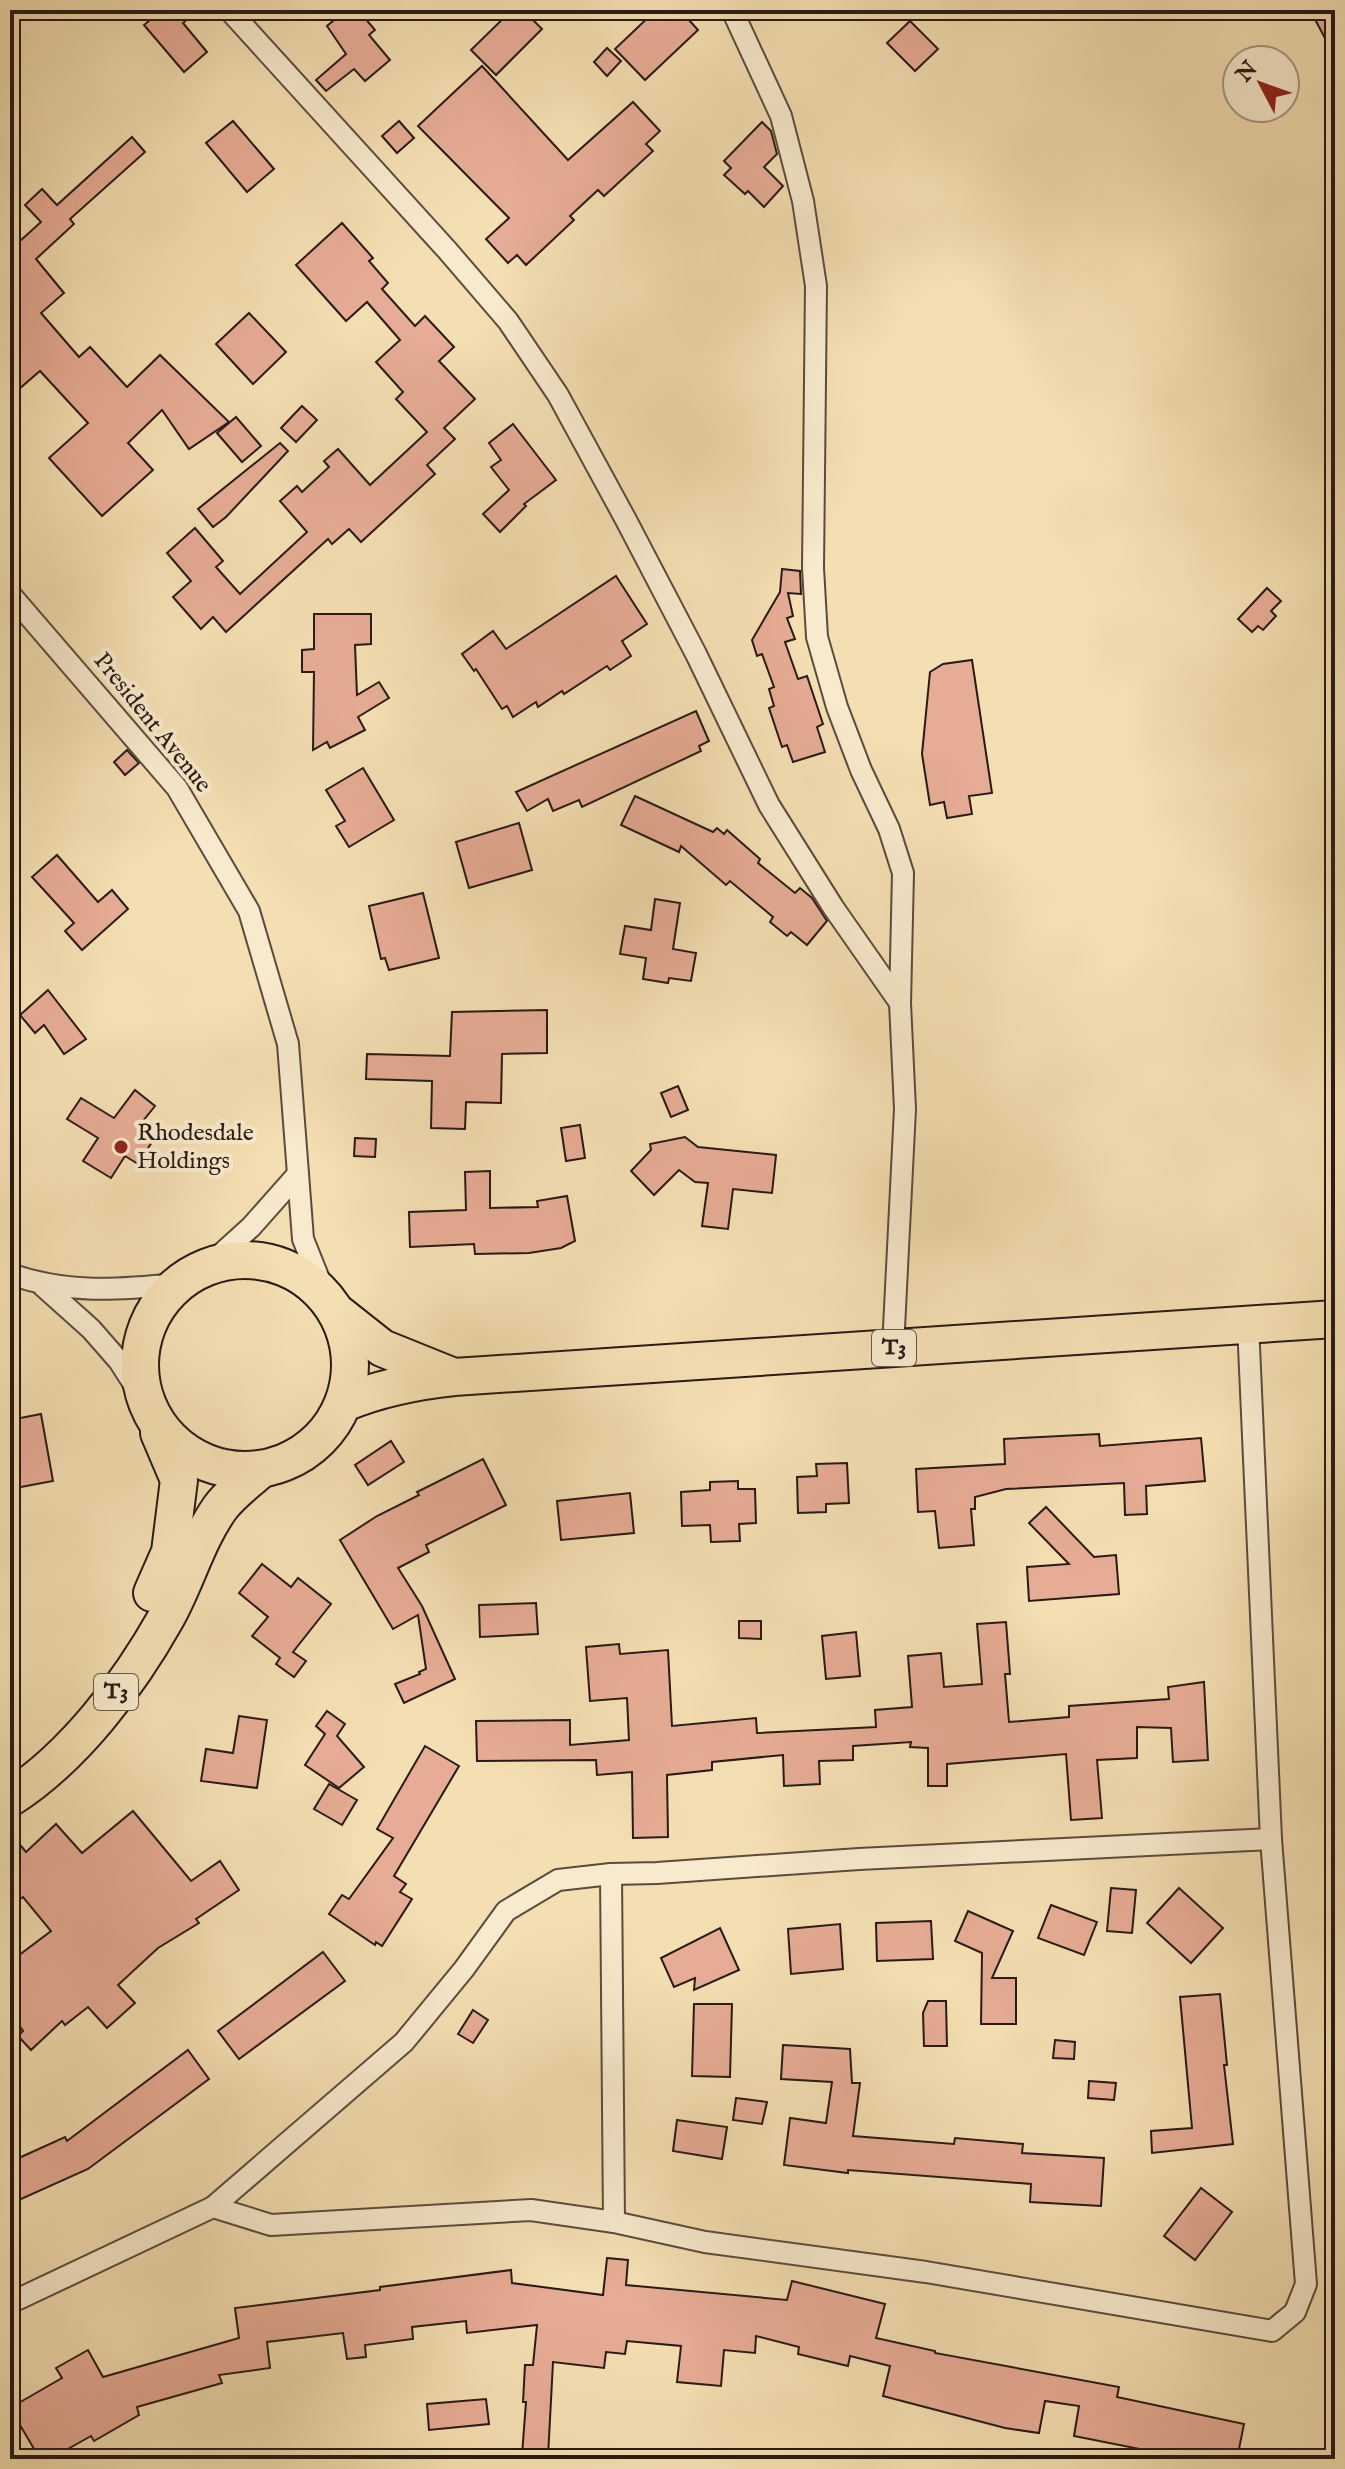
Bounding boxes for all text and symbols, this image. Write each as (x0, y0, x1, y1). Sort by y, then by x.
north arrow (1221, 44, 1301, 124)
text: N (1230, 56, 1264, 89)
street label: President Avenue (86, 646, 218, 800)
place label: Rhodesdale Holdings (137, 1118, 254, 1177)
marker: Rhodesdale Holdings (112, 1138, 130, 1156)
road number: T3 (872, 1330, 916, 1366)
road number: T3 (94, 1674, 138, 1710)

